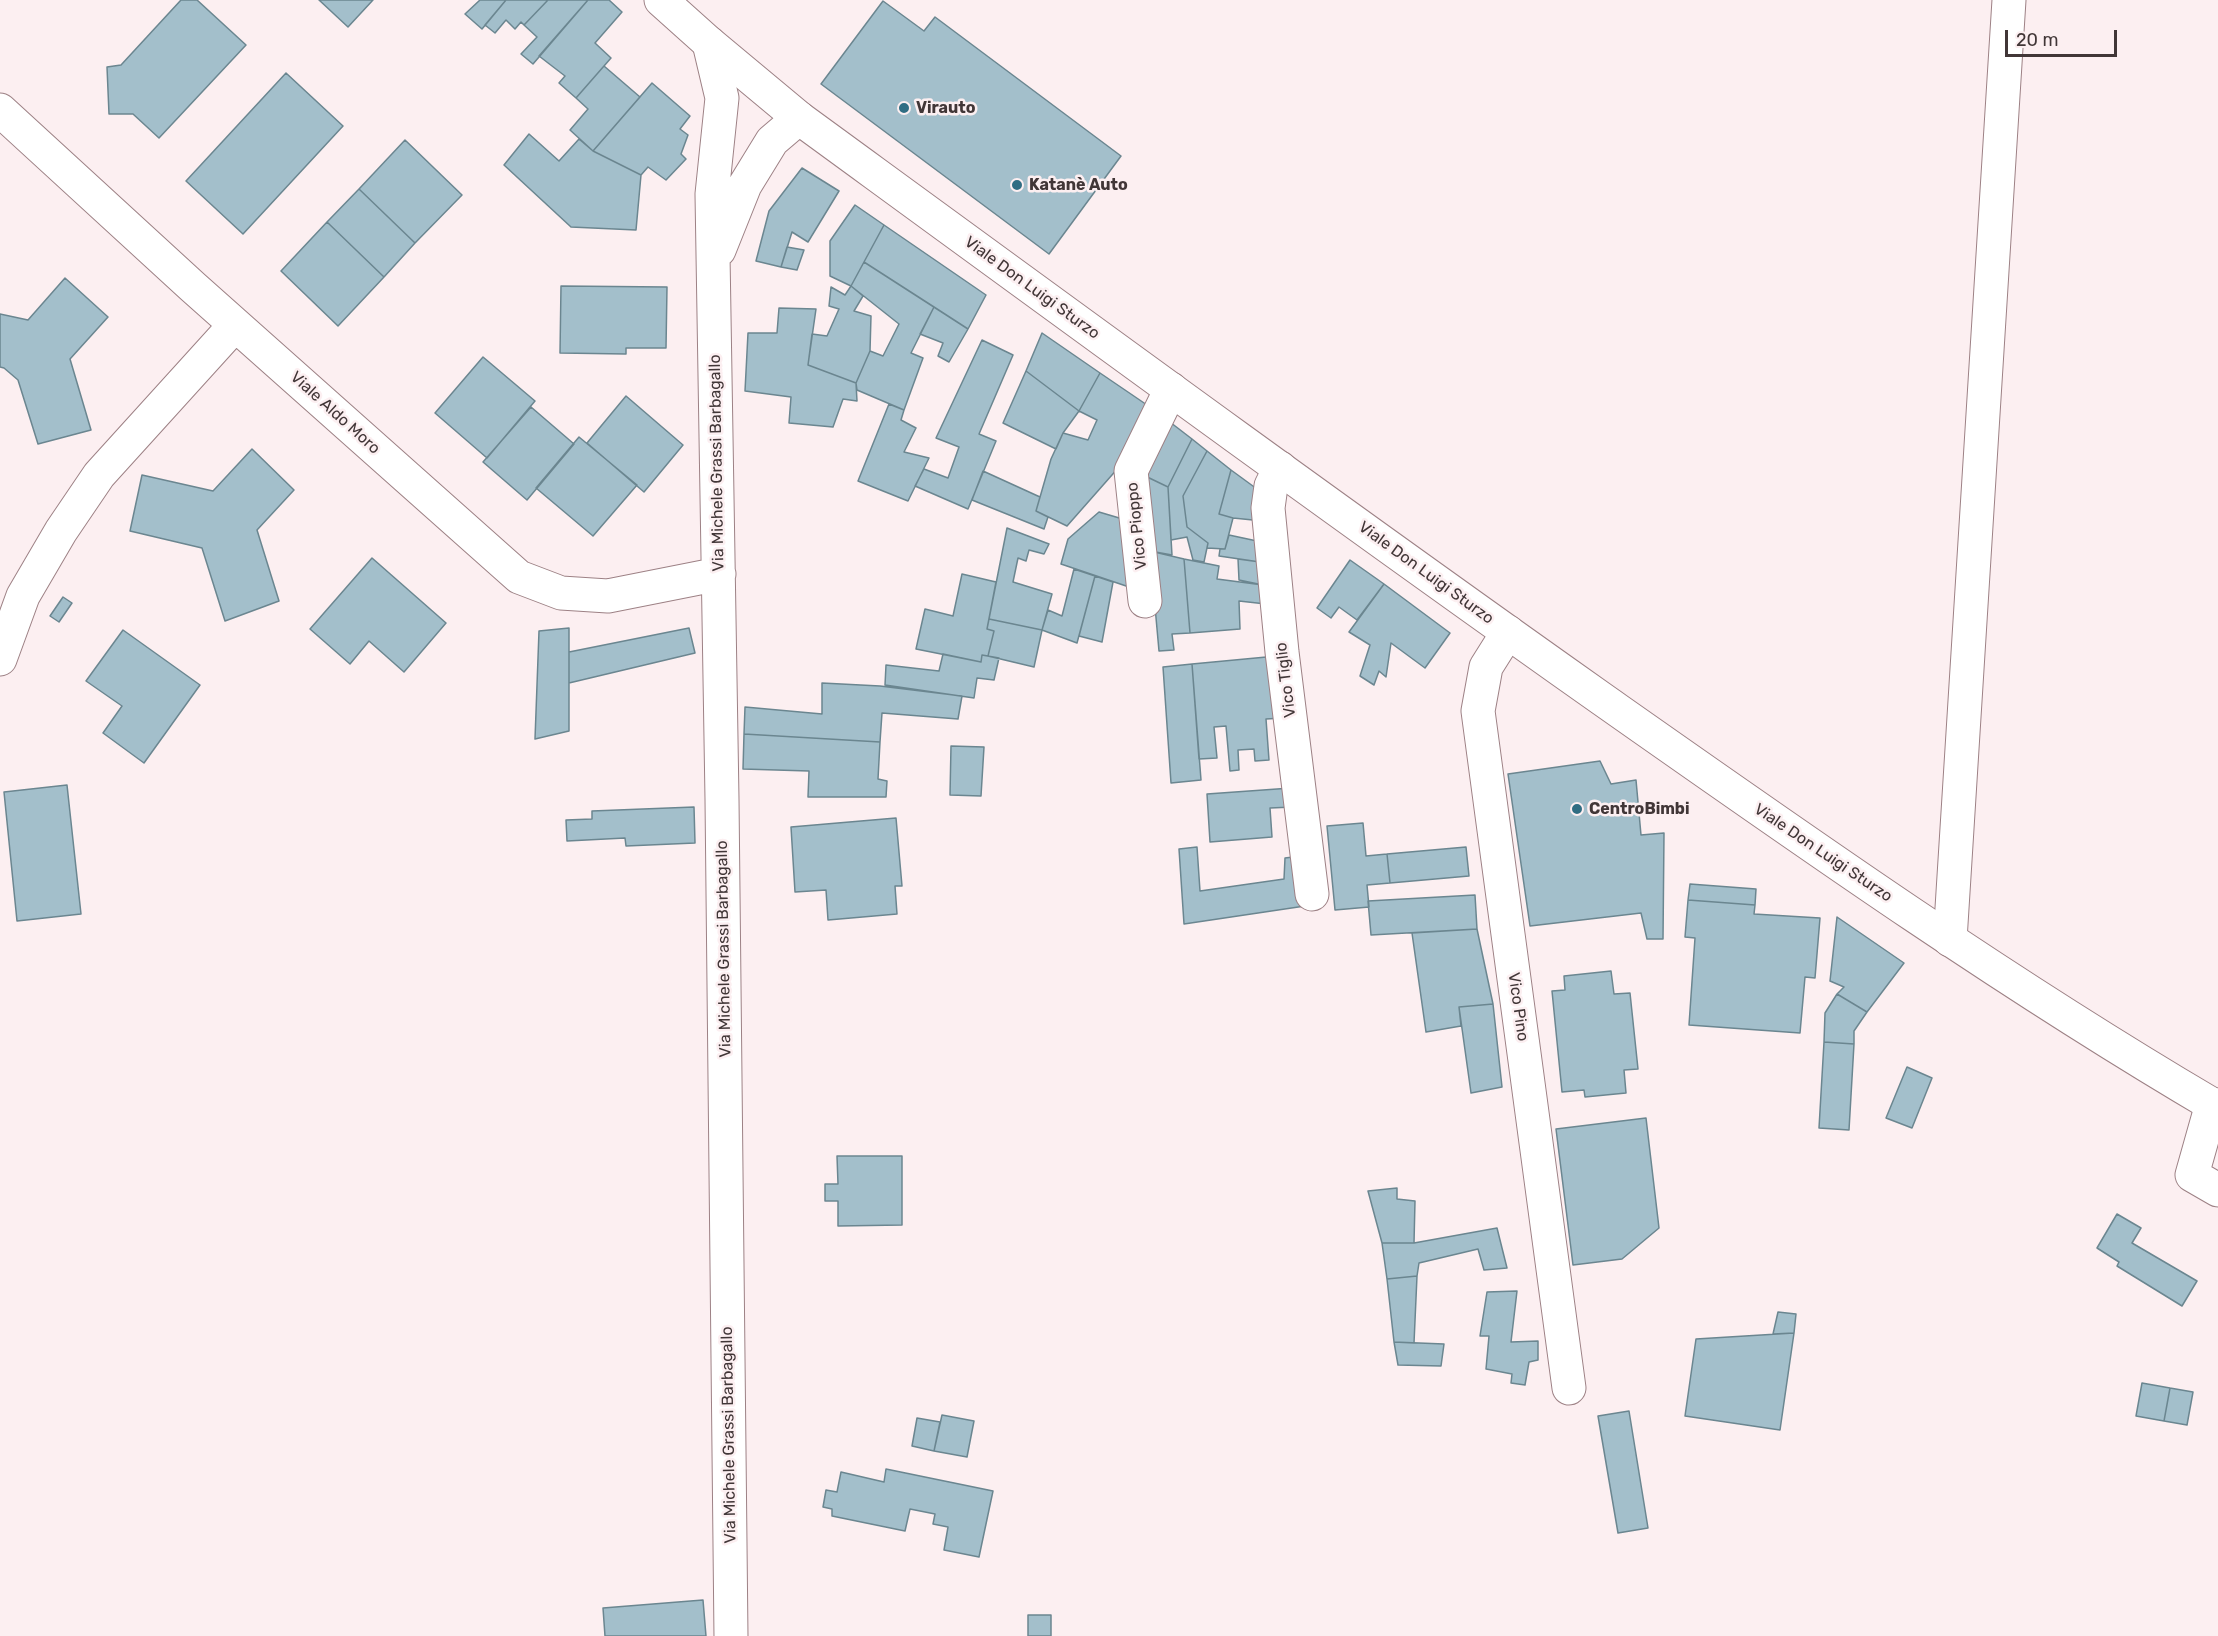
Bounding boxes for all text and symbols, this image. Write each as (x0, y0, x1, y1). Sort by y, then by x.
scale bar (2008, 18, 2120, 56)
text: 20 m (2016, 29, 2058, 51)
place label: Virauto (916, 98, 976, 118)
marker: Virauto (897, 101, 911, 115)
place label: Katanè Auto (1029, 175, 1128, 195)
marker: Katanè Auto (1010, 178, 1024, 192)
street label: Viale Don Luigi Sturzo (961, 232, 1103, 344)
street label: Via Michele Grassi Barbagallo (706, 354, 728, 572)
street label: Viale Aldo Moro (286, 368, 384, 458)
street label: Vico Pioppo (1123, 481, 1151, 571)
street label: Viale Don Luigi Sturzo (1355, 517, 1497, 629)
street label: Vico Tiglio (1272, 641, 1300, 719)
place label: CentroBimbi (1589, 799, 1690, 819)
street label: Viale Don Luigi Sturzo (1750, 800, 1896, 906)
marker: CentroBimbi (1570, 802, 1584, 816)
street label: Via Michele Grassi Barbagallo (713, 840, 735, 1058)
street label: Vico Pino (1504, 971, 1532, 1043)
street label: Via Michele Grassi Barbagallo (718, 1326, 740, 1544)

